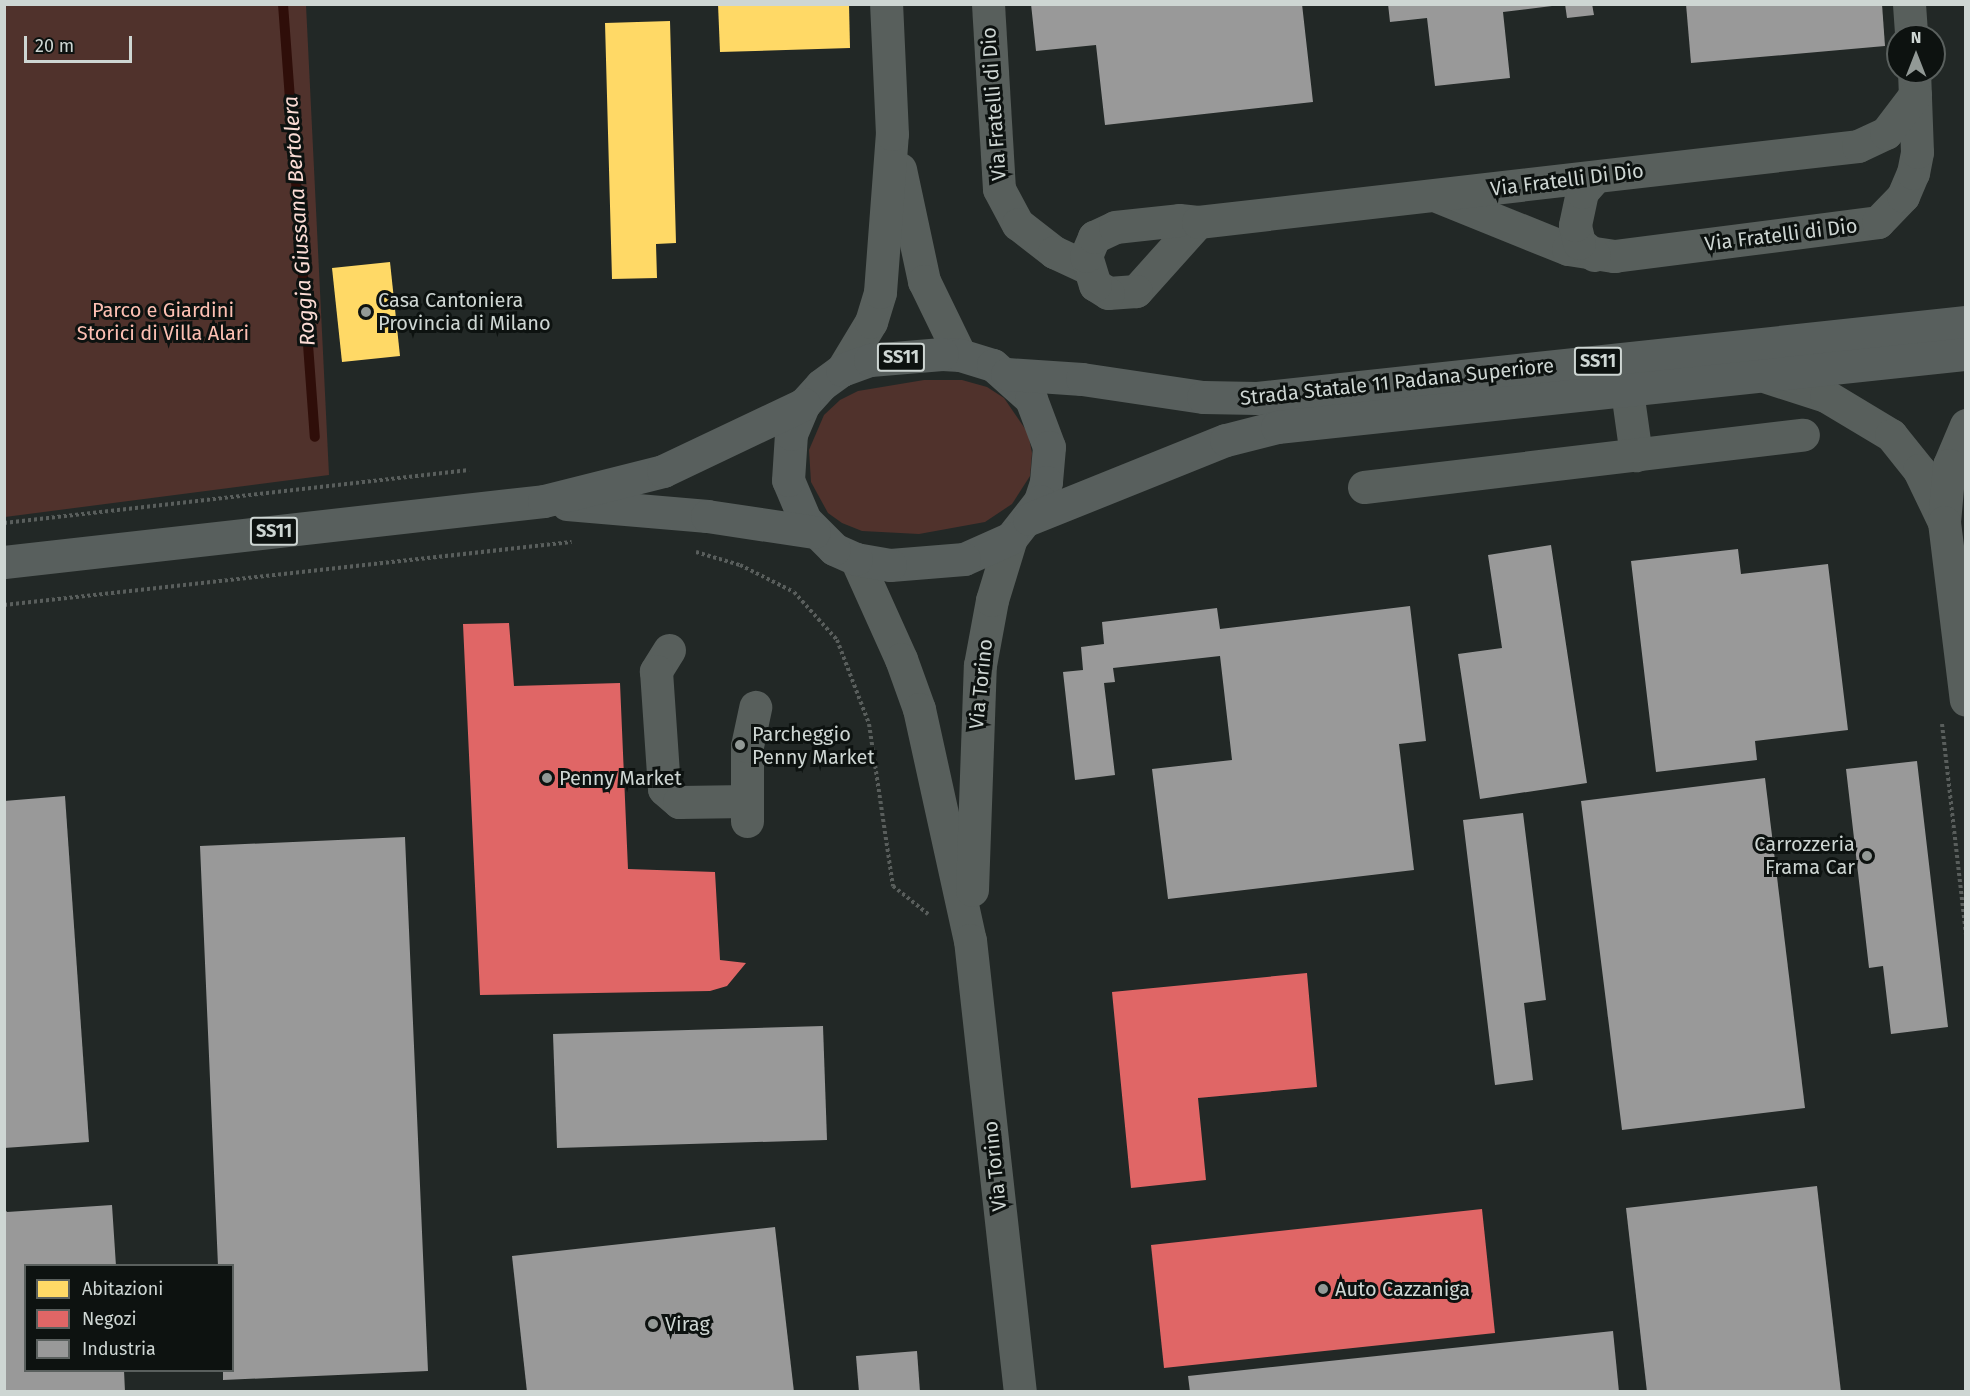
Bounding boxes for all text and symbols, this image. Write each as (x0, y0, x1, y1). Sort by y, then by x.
scale bar (27, 24, 135, 62)
north arrow (1886, 24, 1946, 84)
street label: Via Fratelli di Dio (977, 27, 1011, 181)
text: N (1911, 28, 1921, 47)
text: 20 m (35, 35, 74, 57)
water label: Roggia Giussana Bertolera (278, 95, 320, 347)
street label: Via Fratelli Di Dio (1489, 159, 1645, 201)
street label: Via Fratelli di Dio (1703, 214, 1859, 256)
place label: Casa Cantoniera Provincia di Milano (378, 288, 551, 335)
park label: Parco e Giardini Storici di Villa Alari (77, 298, 249, 345)
marker: Casa Cantoniera Provincia di Milano (359, 305, 373, 319)
road number: SS11 (876, 342, 926, 372)
road number: SS11 (1572, 346, 1624, 376)
street label: Strada Statale 11 Padana Superiore (1239, 354, 1555, 410)
road number: SS11 (248, 516, 300, 546)
street label: Via Torino (964, 638, 998, 730)
place label: Parcheggio Penny Market (752, 722, 875, 769)
marker: Parcheggio Penny Market (733, 738, 747, 752)
place label: Penny Market (559, 766, 682, 790)
marker: Penny Market (540, 771, 554, 785)
place label: Carrozzeria Frama Car (1754, 832, 1855, 879)
marker: Carrozzeria Frama Car (1860, 849, 1874, 863)
street label: Via Torino (978, 1120, 1012, 1212)
legend (24, 1264, 234, 1372)
place label: Auto Cazzaniga (1335, 1277, 1470, 1301)
text: Abitazioni (82, 1278, 163, 1300)
marker: Auto Cazzaniga (1316, 1282, 1330, 1296)
text: Negozi (82, 1308, 137, 1330)
place label: Virag (665, 1312, 710, 1336)
marker: Virag (646, 1317, 660, 1331)
text: Industria (82, 1338, 156, 1360)

